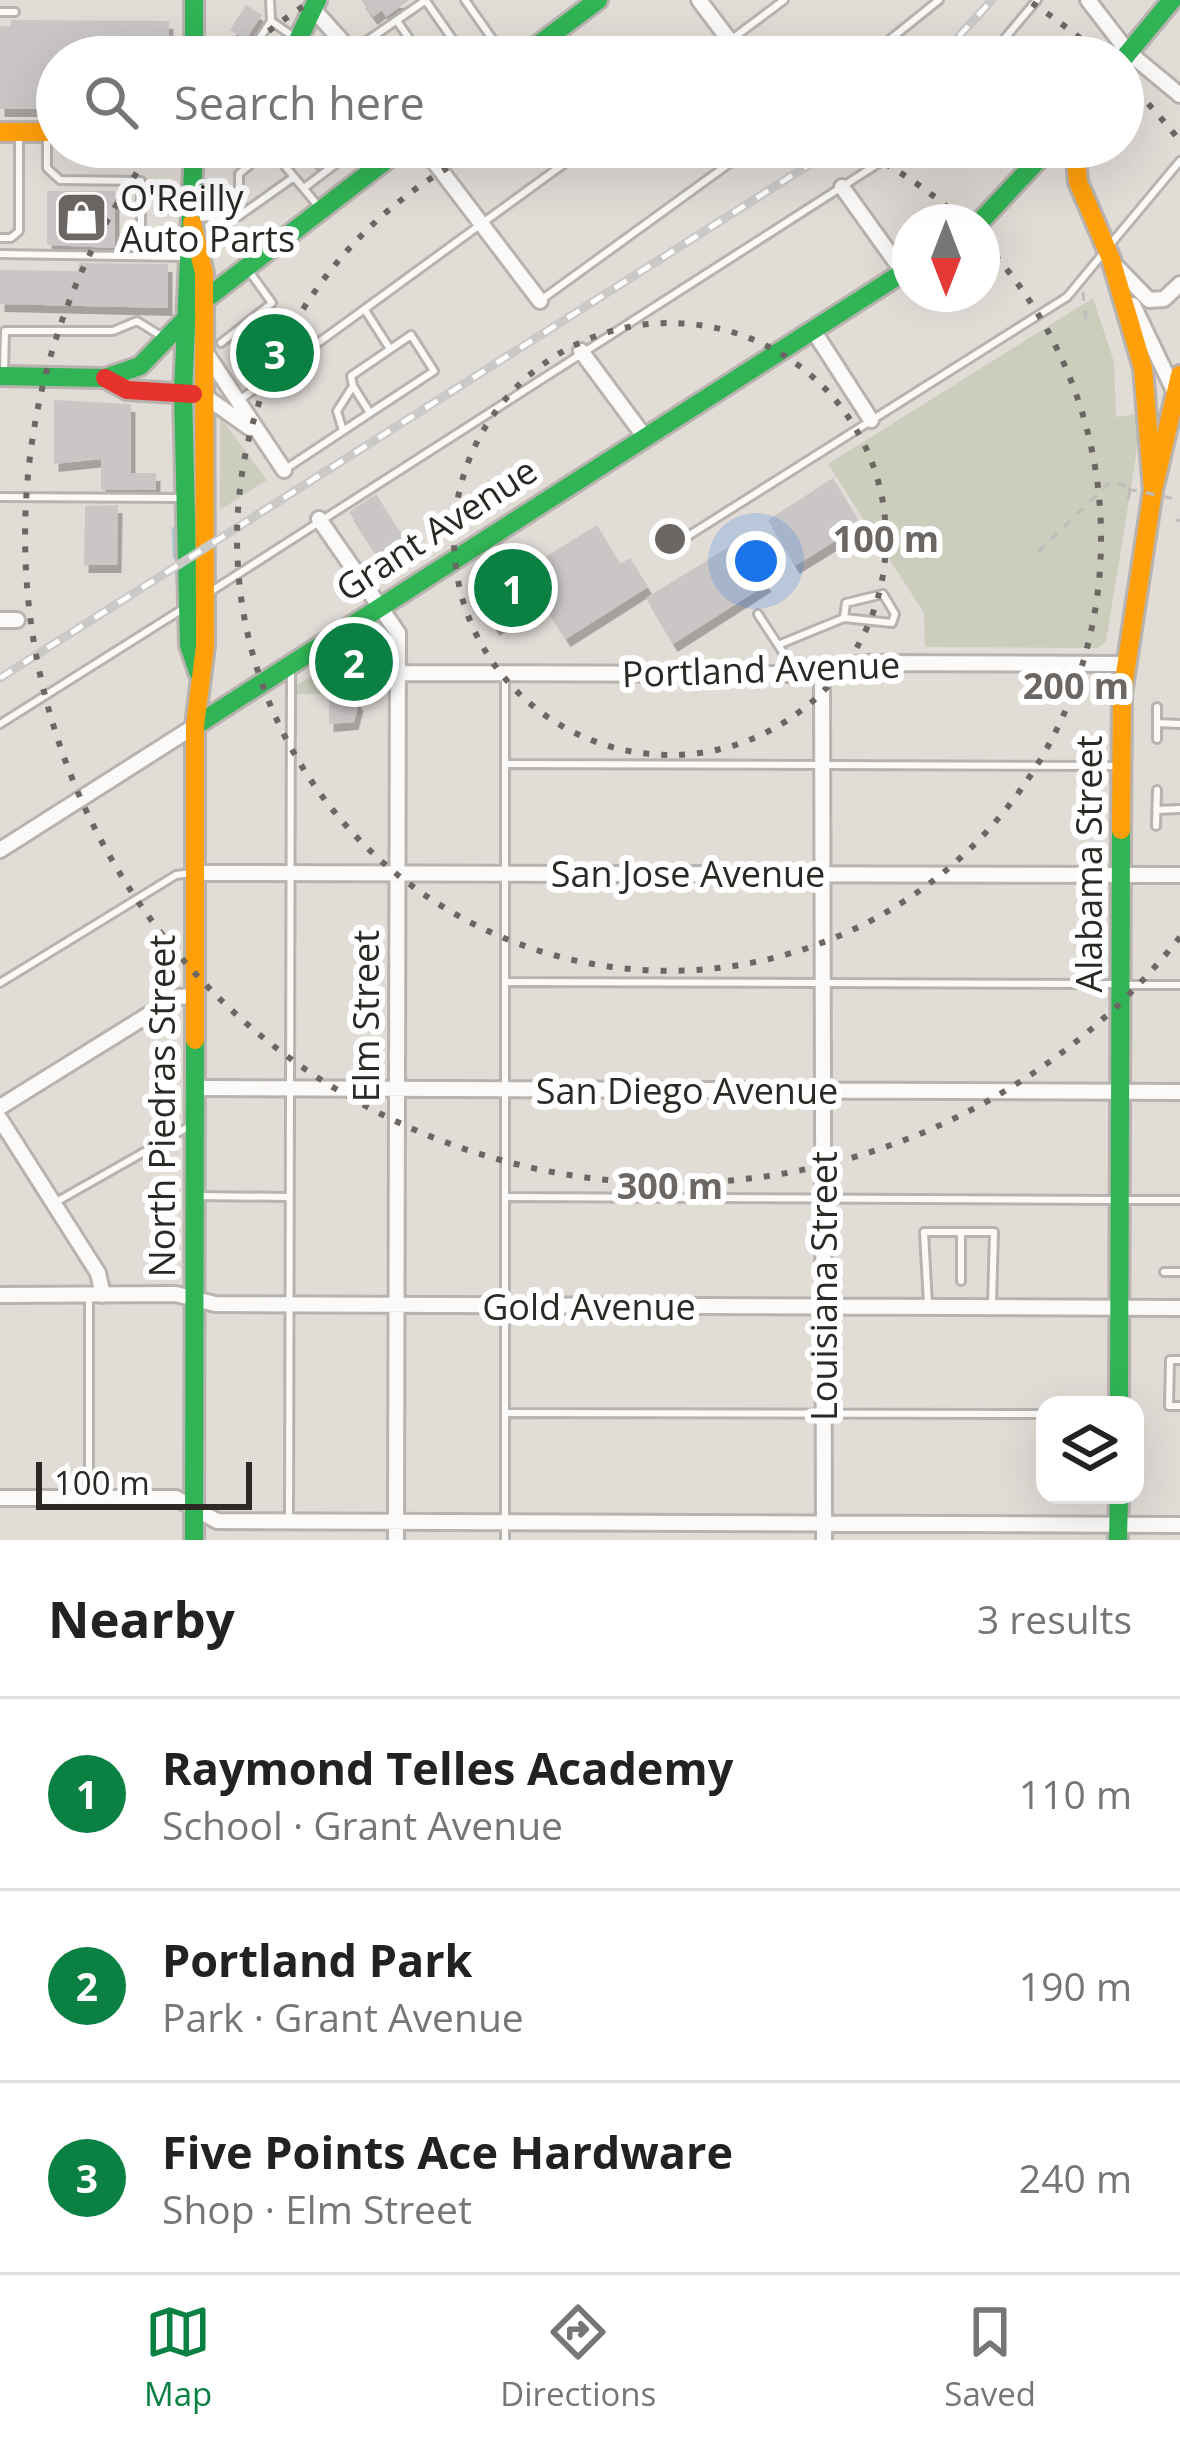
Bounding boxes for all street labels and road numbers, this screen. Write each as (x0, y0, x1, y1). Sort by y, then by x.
street label: Grant Avenue (326, 446, 546, 612)
street label: Portland Avenue (621, 640, 901, 698)
street label: Alabama Street (1064, 735, 1113, 993)
street label: San Jose Avenue (551, 849, 825, 898)
street label: Elm Street (341, 930, 390, 1102)
street label: North Piedras Street (137, 935, 186, 1277)
street label: San Diego Avenue (536, 1066, 838, 1115)
street label: Louisiana Street (799, 1151, 848, 1421)
street label: Gold Avenue (482, 1282, 696, 1331)

